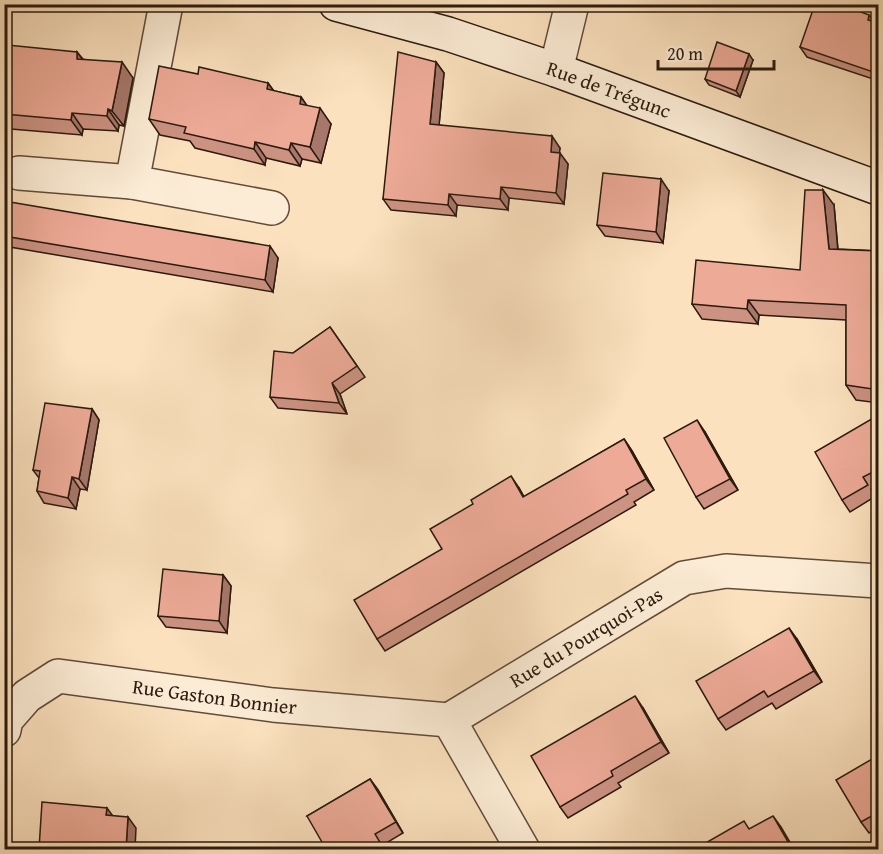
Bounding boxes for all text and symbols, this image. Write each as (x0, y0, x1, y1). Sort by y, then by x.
scale bar (658, 33, 774, 71)
text: 20 m (667, 40, 703, 67)
street label: Rue de Trégunc (543, 53, 675, 125)
street label: Rue du Pourquoi-Pas (504, 579, 668, 694)
street label: Rue Gaston Bonnier (131, 671, 298, 721)

